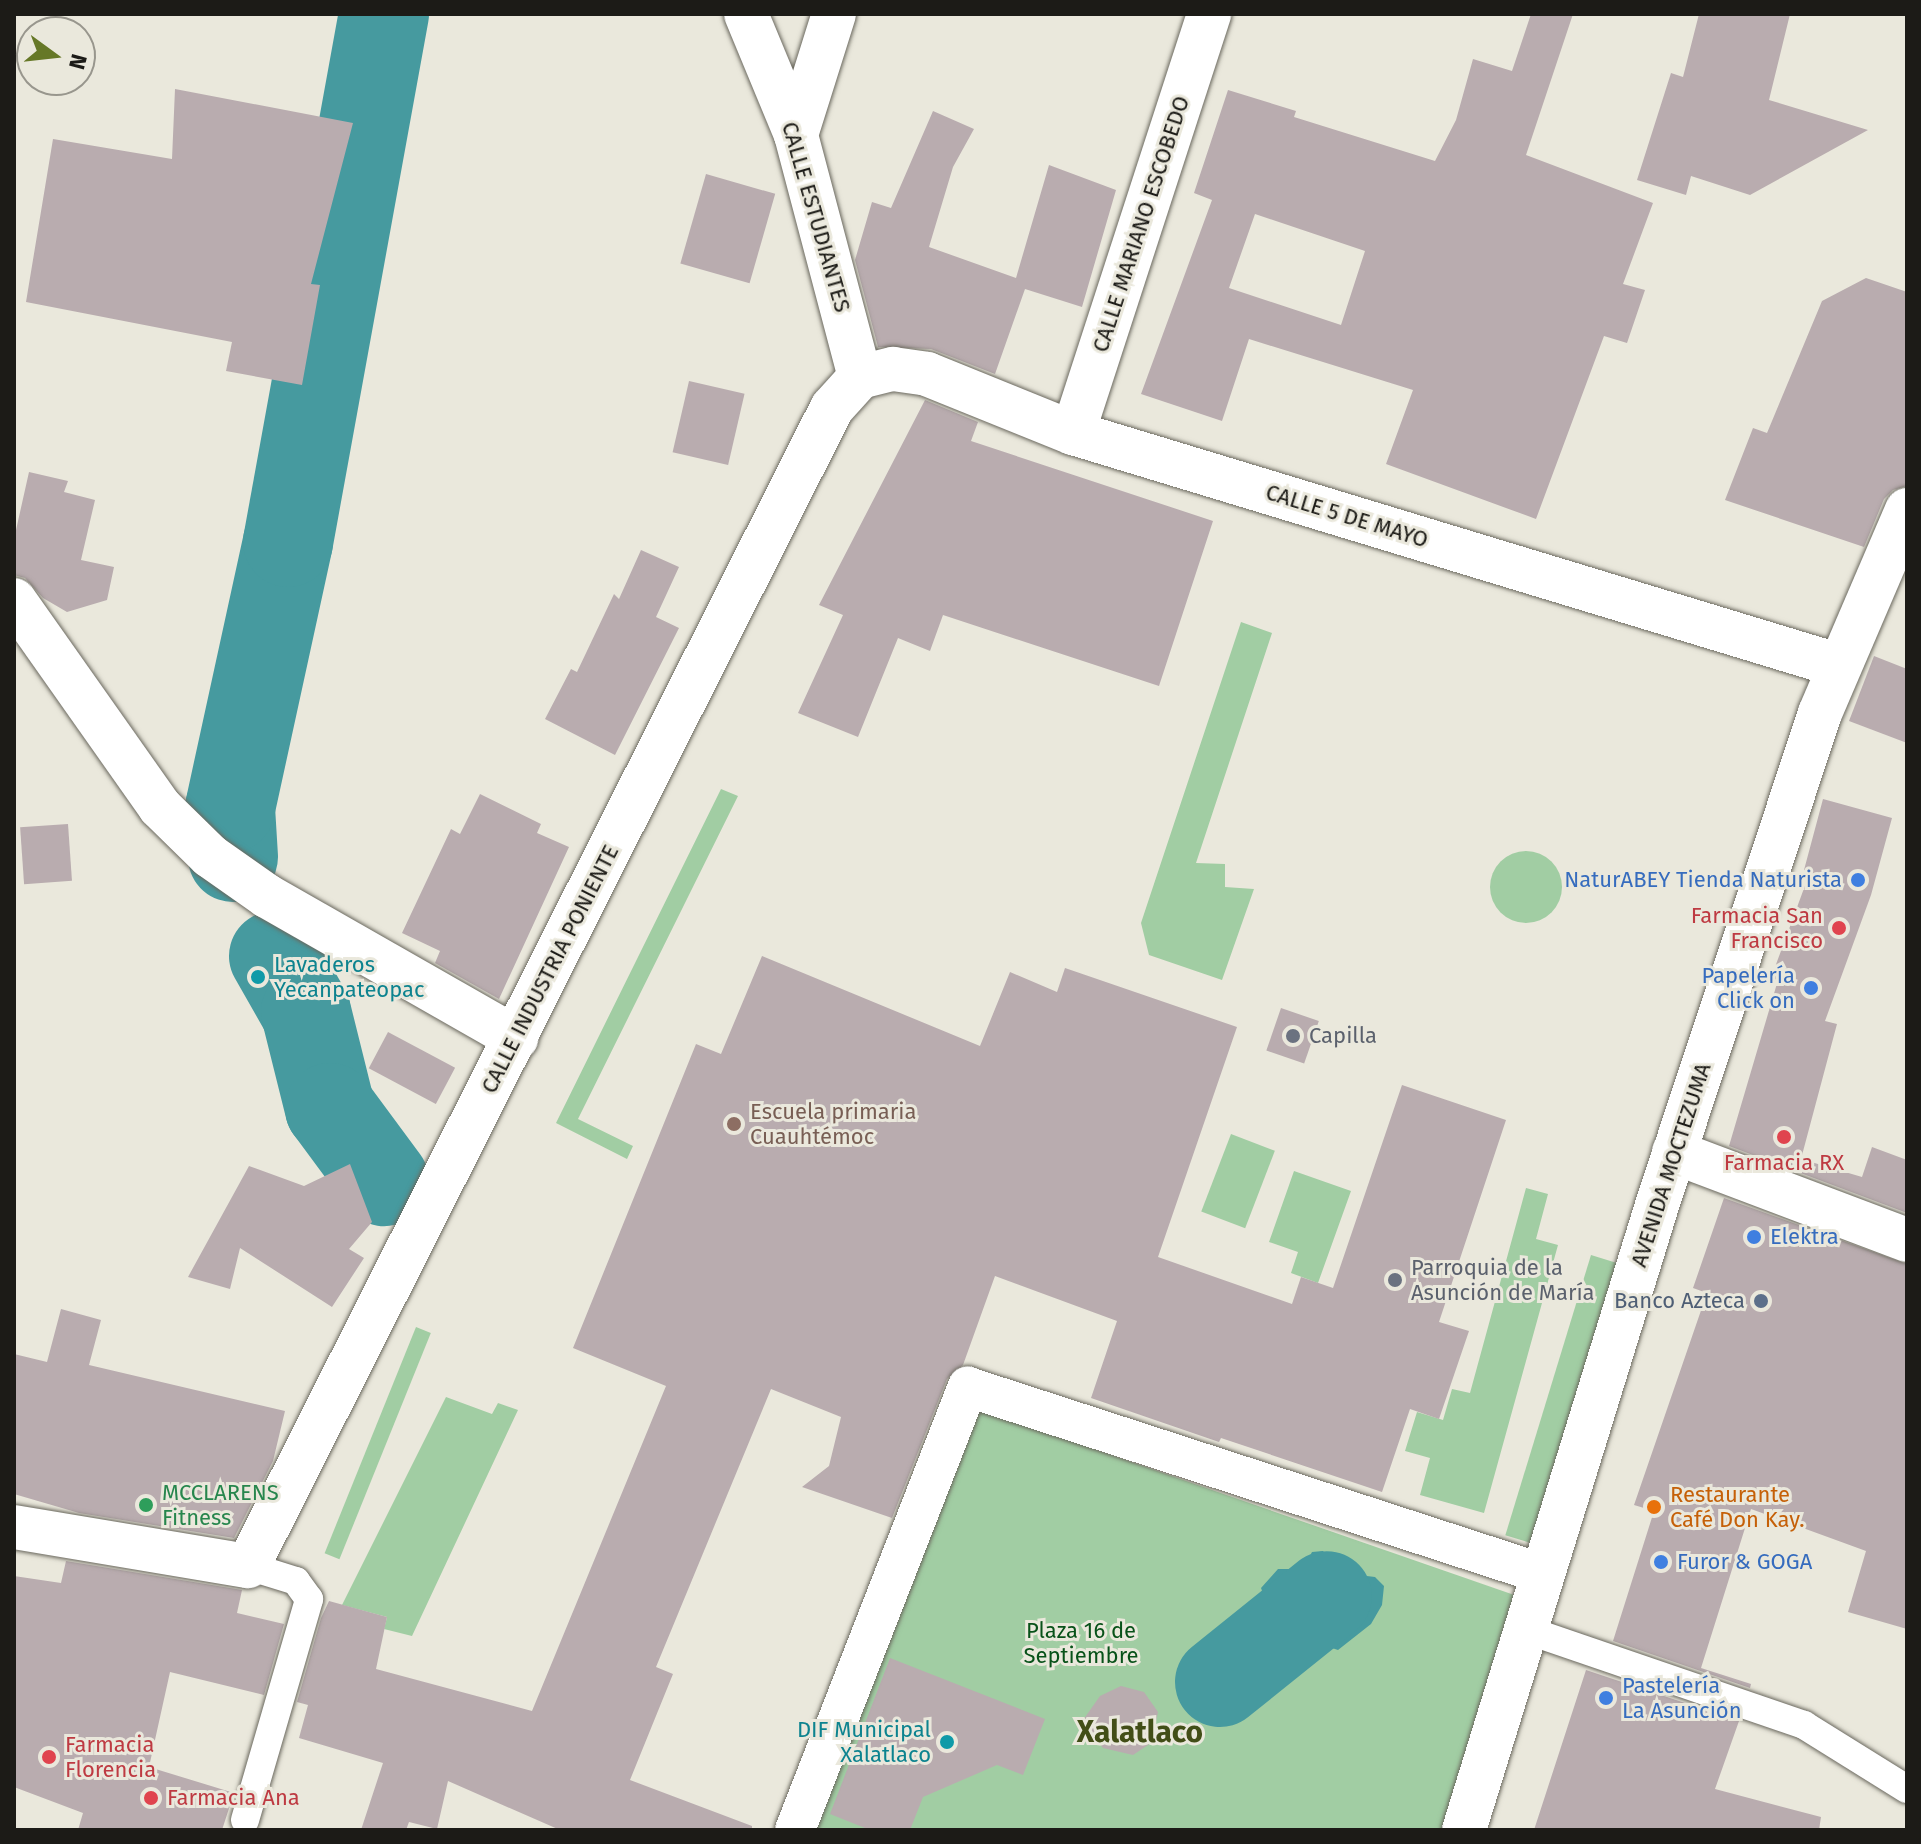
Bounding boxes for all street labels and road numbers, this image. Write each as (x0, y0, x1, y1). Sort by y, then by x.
street label: CALLE MARIANO ESCOBEDO (1087, 93, 1195, 355)
street label: CALLE ESTUDIANTES (776, 119, 856, 315)
street label: CALLE 5 DE MAYO (1263, 479, 1431, 553)
street label: CALLE INDUSTRIA PONIENTE (476, 840, 624, 1098)
street label: AVENIDA MOCTEZUMA (1626, 1060, 1716, 1270)

